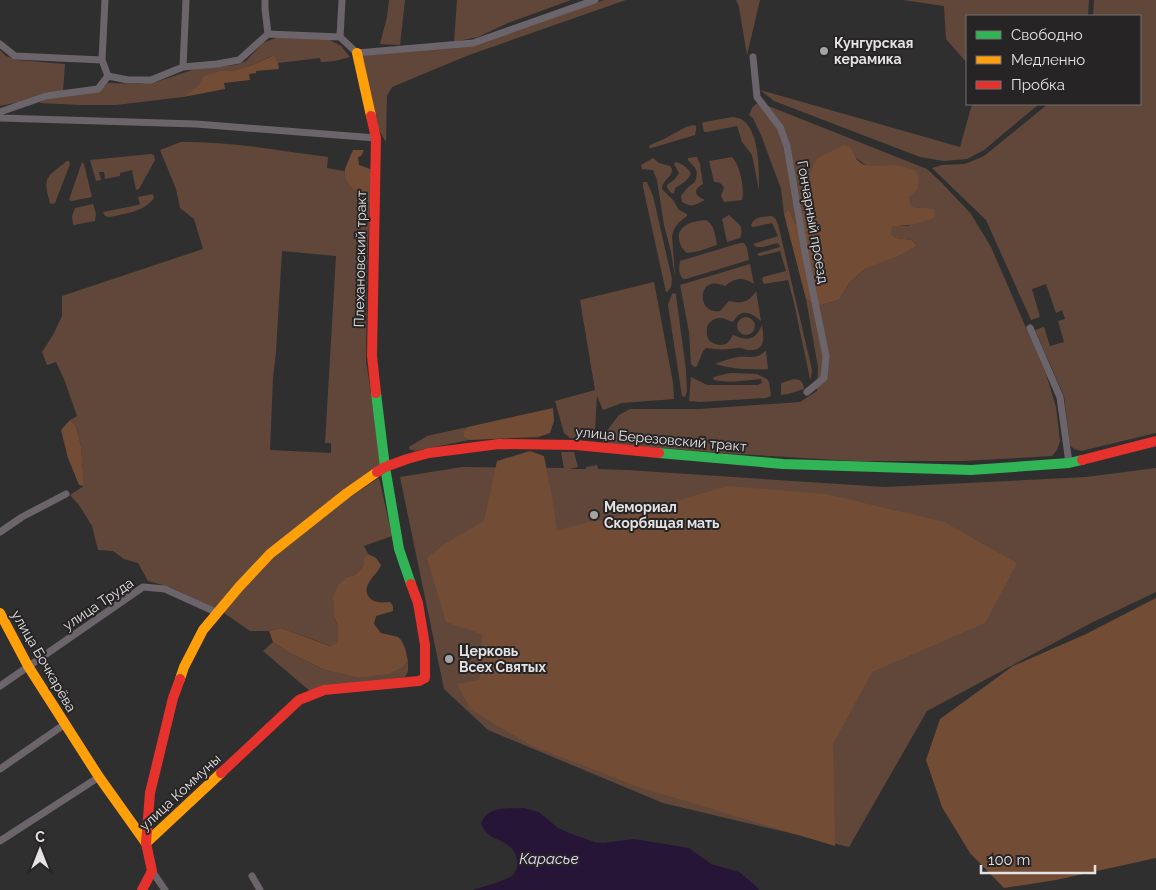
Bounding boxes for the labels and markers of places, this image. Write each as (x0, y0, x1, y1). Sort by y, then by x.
place label: Кунгурская керамика (834, 35, 913, 67)
marker: Кунгурская керамика (818, 45, 830, 57)
place label: Мемориал Скорбящая мать (604, 499, 720, 531)
marker: Мемориал Скорбящая мать (588, 509, 600, 521)
place label: Церковь Всех Святых (459, 643, 546, 675)
marker: Церковь Всех Святых (443, 653, 455, 665)

